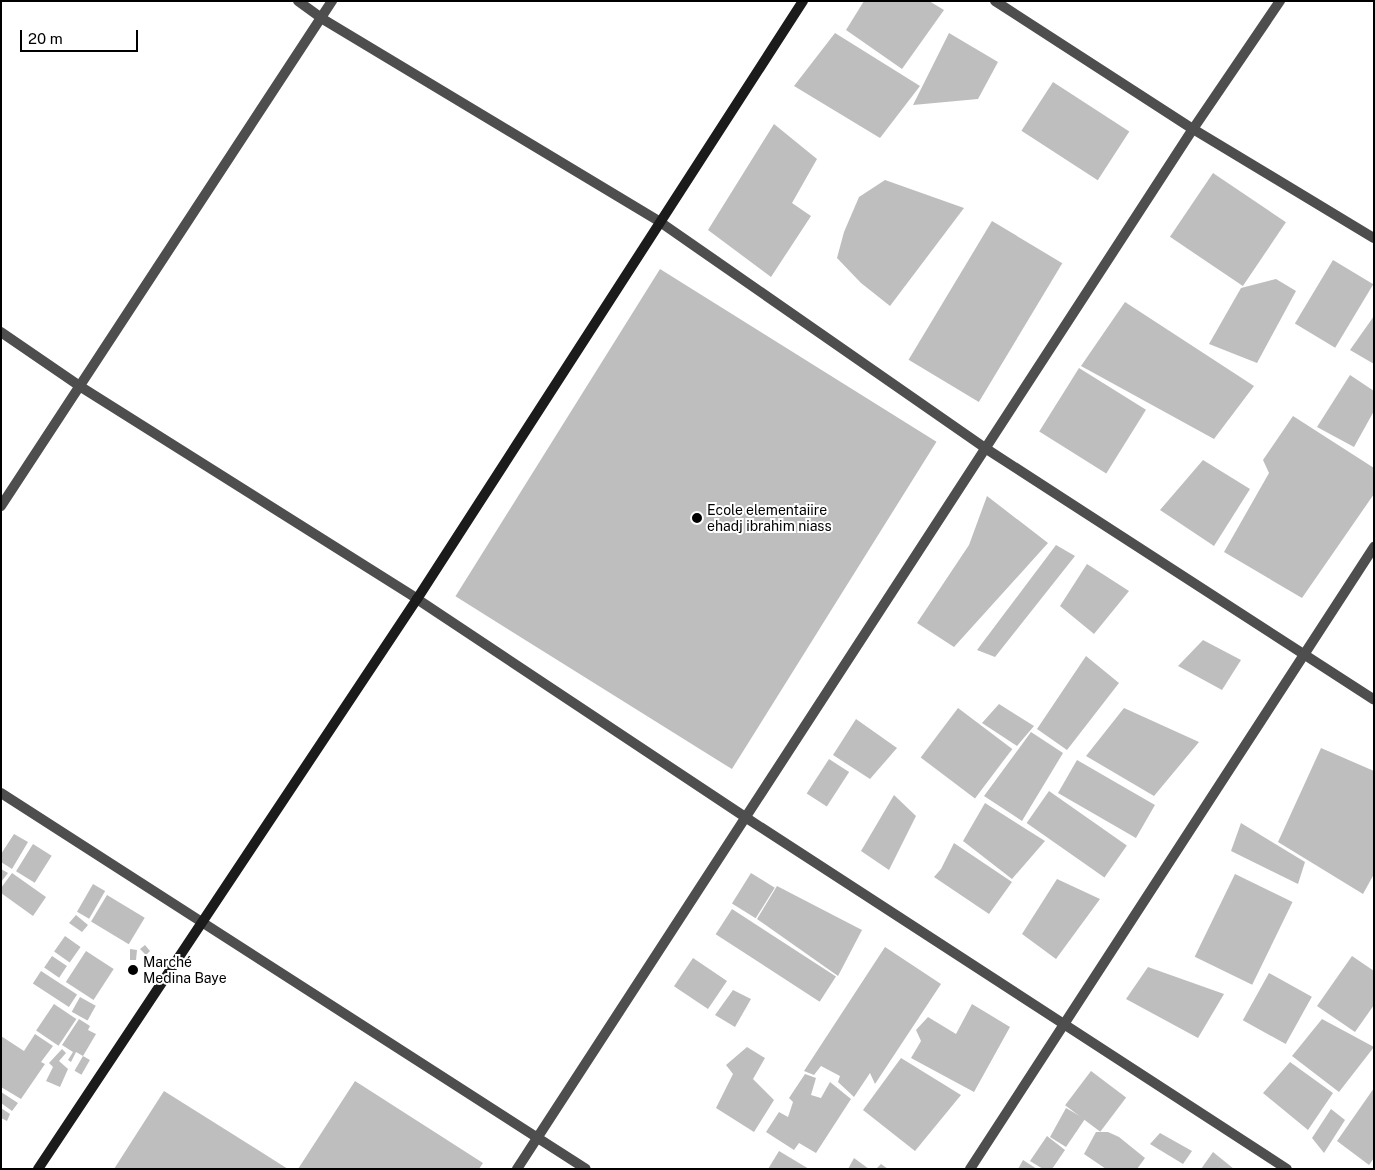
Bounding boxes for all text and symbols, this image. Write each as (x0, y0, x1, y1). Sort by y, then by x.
scale bar (22, 20, 140, 52)
text: 20 m (28, 30, 63, 47)
place label: Ecole elementaiire ehadj ibrahim niass (707, 502, 832, 534)
marker: Ecole elementaiire ehadj ibrahim niass (691, 512, 703, 524)
place label: Marché Medina Baye (143, 954, 227, 986)
marker: Marché Medina Baye (127, 964, 139, 976)

